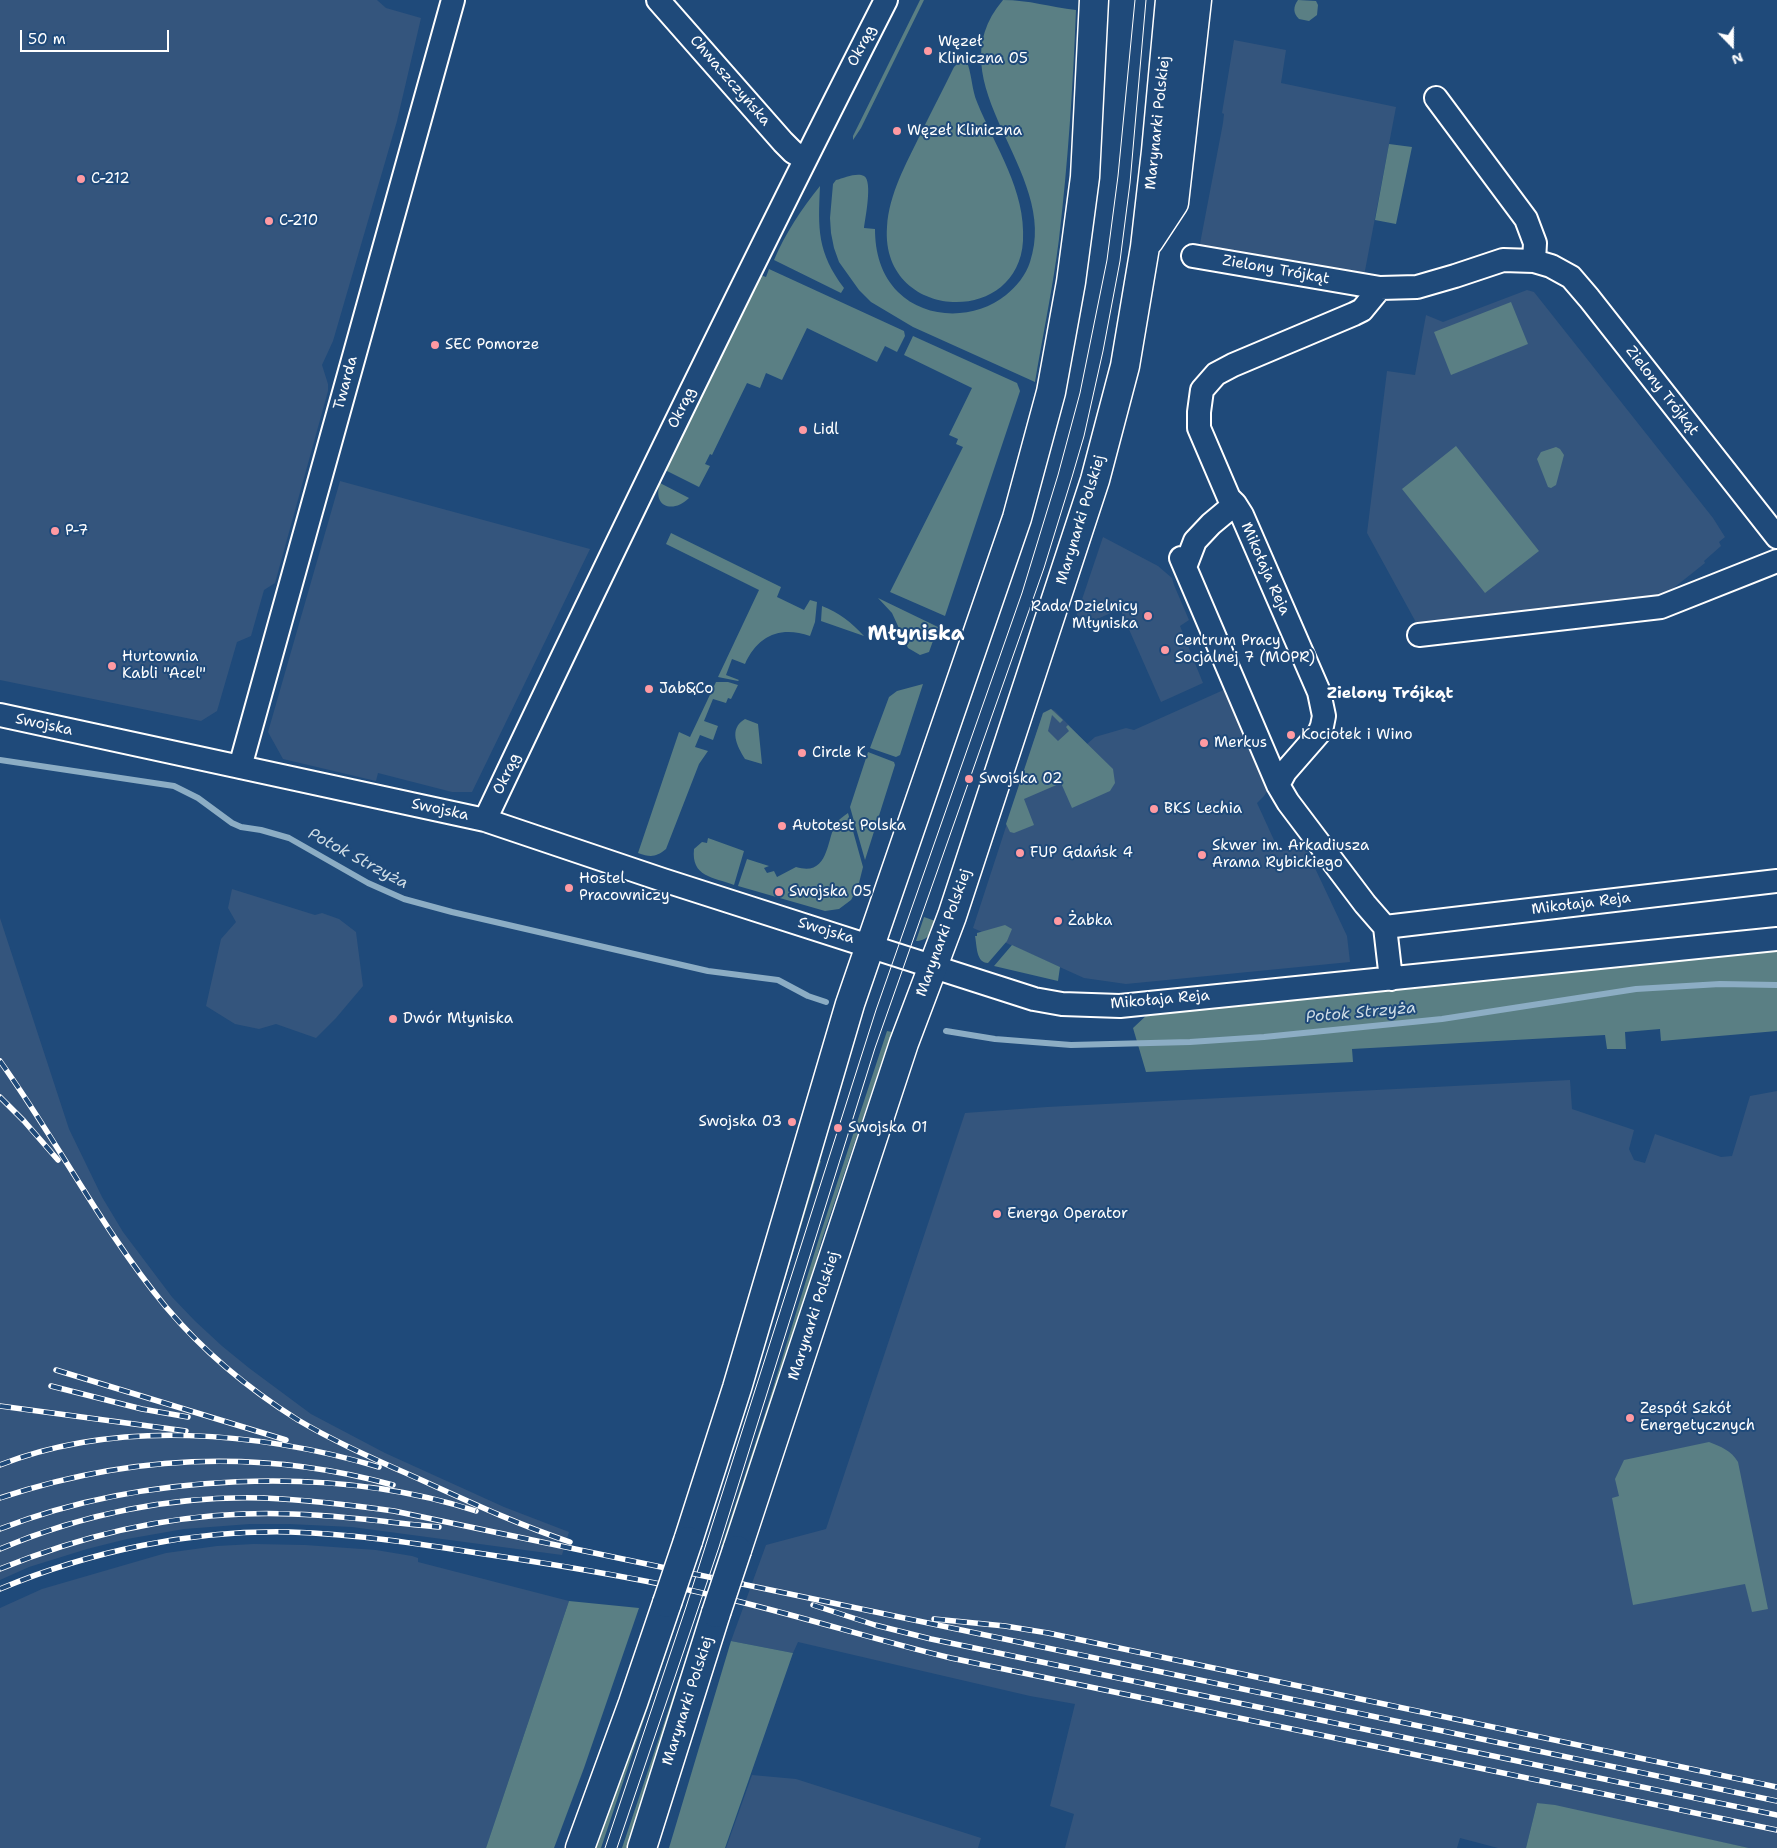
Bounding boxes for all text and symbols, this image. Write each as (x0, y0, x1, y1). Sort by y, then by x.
scale bar (22, 20, 171, 52)
north arrow (1707, 20, 1757, 70)
street label: Okrąg (844, 22, 880, 70)
text: 50 m (28, 29, 66, 49)
street label: Chwaszczyńska (686, 32, 774, 130)
place label: Węzeł Kliniczna 05 (938, 33, 1028, 68)
marker: Węzeł Kliniczna 05 (922, 45, 934, 57)
text: N (1729, 48, 1746, 69)
street label: Marynarki Polskiej (1142, 55, 1174, 191)
place label: Węzeł Kliniczna (907, 122, 1022, 140)
marker: Węzeł Kliniczna (891, 125, 903, 137)
place label: C-212 (91, 170, 130, 188)
marker: C-212 (75, 173, 87, 185)
place label: C-210 (279, 212, 318, 230)
marker: C-210 (263, 215, 275, 227)
street label: Zielony Trójkąt (1221, 252, 1331, 288)
place label: SEC Pomorze (445, 336, 539, 354)
marker: SEC Pomorze (429, 339, 441, 351)
street label: Zielony Trójkąt (1621, 343, 1703, 439)
street label: Twarda (330, 354, 362, 412)
street label: Okrąg (664, 384, 700, 432)
place label: Lidl (813, 421, 839, 439)
marker: Lidl (797, 424, 809, 436)
street label: Marynarki Polskiej (1053, 453, 1109, 587)
street label: Mikołaja Reja (1237, 520, 1293, 618)
place label: P-7 (65, 522, 88, 540)
marker: P-7 (49, 525, 61, 537)
place label: Rada Dzielnicy Młyniska (1031, 598, 1138, 633)
marker: Rada Dzielnicy Młyniska (1142, 610, 1154, 622)
district label: Młyniska (868, 623, 964, 647)
place label: Centrum Pracy Socjalnej 7 (MOPR) (1175, 632, 1315, 667)
marker: Centrum Pracy Socjalnej 7 (MOPR) (1159, 644, 1171, 656)
place label: Hurtownia Kabli "Acel" (122, 648, 206, 683)
marker: Hurtownia Kabli "Acel" (106, 660, 118, 672)
place label: Jab&Co (659, 680, 713, 698)
marker: Jab&Co (643, 683, 655, 695)
district label: Zielony Trójkąt (1327, 684, 1453, 704)
street label: Swojska (14, 710, 74, 740)
place label: Kociołek i Wino (1301, 726, 1413, 744)
marker: Kociołek i Wino (1285, 729, 1297, 741)
place label: Merkus (1214, 734, 1267, 752)
marker: Merkus (1198, 737, 1210, 749)
place label: Circle K (812, 744, 866, 762)
marker: Circle K (796, 747, 808, 759)
street label: Okrąg (490, 750, 524, 798)
place label: Swojska 02 (979, 770, 1062, 788)
marker: Swojska 02 (963, 773, 975, 785)
street label: Swojska (410, 795, 470, 825)
place label: BKS Lechia (1164, 800, 1242, 818)
marker: BKS Lechia (1148, 803, 1160, 815)
place label: Autotest Polska (792, 817, 906, 835)
marker: Autotest Polska (776, 820, 788, 832)
water label: Potok Strzyża (305, 825, 411, 893)
place label: Skwer im. Arkadiusza Arama Rybickiego (1212, 837, 1369, 872)
place label: FUP Gdańsk 4 (1030, 844, 1133, 862)
marker: FUP Gdańsk 4 (1014, 847, 1026, 859)
marker: Skwer im. Arkadiusza Arama Rybickiego (1196, 849, 1208, 861)
street label: Marynarki Polskiej (913, 867, 975, 999)
place label: Hostel Pracowniczy (579, 870, 670, 905)
marker: Hostel Pracowniczy (563, 882, 575, 894)
place label: Swojska 05 (789, 883, 872, 901)
marker: Swojska 05 (773, 886, 785, 898)
street label: Mikołaja Reja (1530, 889, 1632, 919)
place label: Żabka (1068, 912, 1112, 930)
street label: Swojska (796, 914, 856, 948)
marker: Żabka (1052, 915, 1064, 927)
street label: Mikołaja Reja (1110, 987, 1210, 1013)
water label: Potok Strzyża (1305, 999, 1417, 1027)
place label: Dwór Młyniska (403, 1010, 513, 1028)
marker: Dwór Młyniska (387, 1013, 399, 1025)
place label: Swojska 03 (698, 1113, 782, 1131)
marker: Swojska 03 (786, 1116, 798, 1128)
place label: Swojska 01 (848, 1119, 928, 1137)
marker: Swojska 01 (832, 1122, 844, 1134)
place label: Energa Operator (1007, 1205, 1128, 1223)
marker: Energa Operator (991, 1208, 1003, 1220)
street label: Marynarki Polskiej (785, 1249, 843, 1383)
place label: Zespół Szkół Energetycznych (1640, 1400, 1755, 1435)
marker: Zespół Szkół Energetycznych (1624, 1412, 1636, 1424)
street label: Marynarki Polskiej (659, 1634, 717, 1768)

